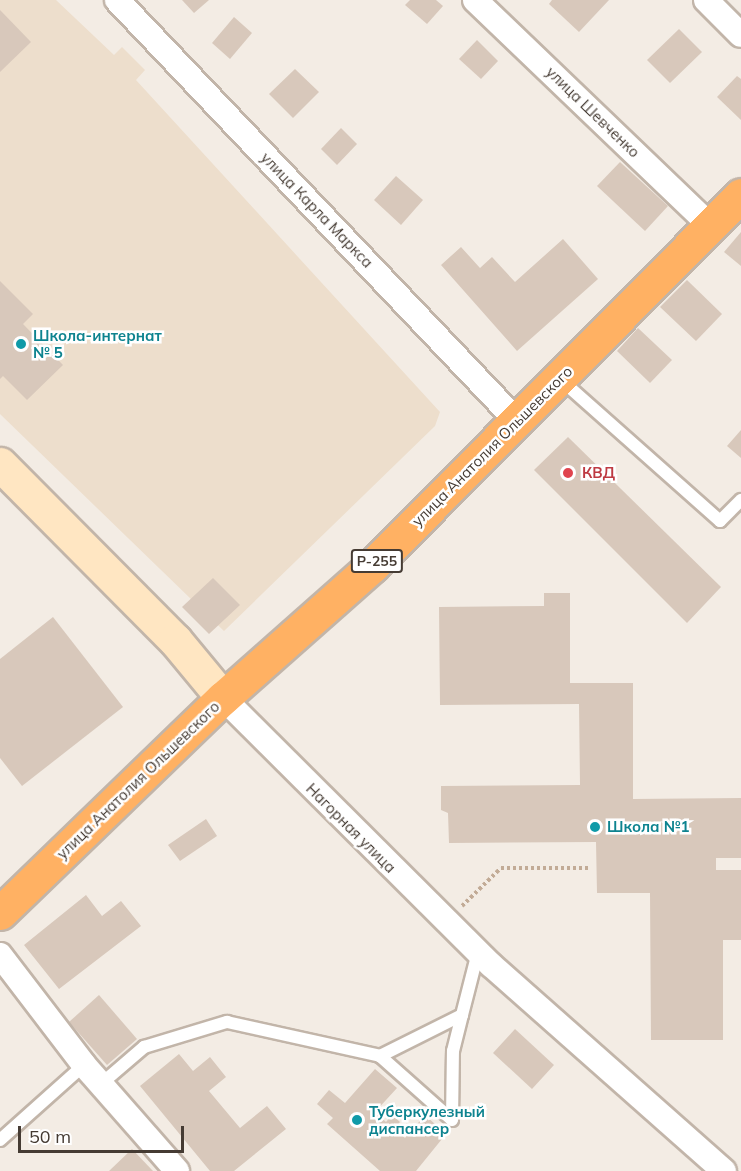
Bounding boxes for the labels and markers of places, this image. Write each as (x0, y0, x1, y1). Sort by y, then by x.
place label: Школа-интернат № 5 (33, 326, 162, 361)
marker: Школа-интернат № 5 (14, 337, 28, 351)
marker: КВД (559, 464, 577, 482)
place label: КВД (582, 464, 615, 482)
place label: Школа №1 (607, 818, 689, 836)
marker: Школа №1 (588, 820, 602, 834)
place label: Туберкулезный диспансер (369, 1102, 485, 1137)
marker: Туберкулезный диспансер (350, 1113, 364, 1127)

